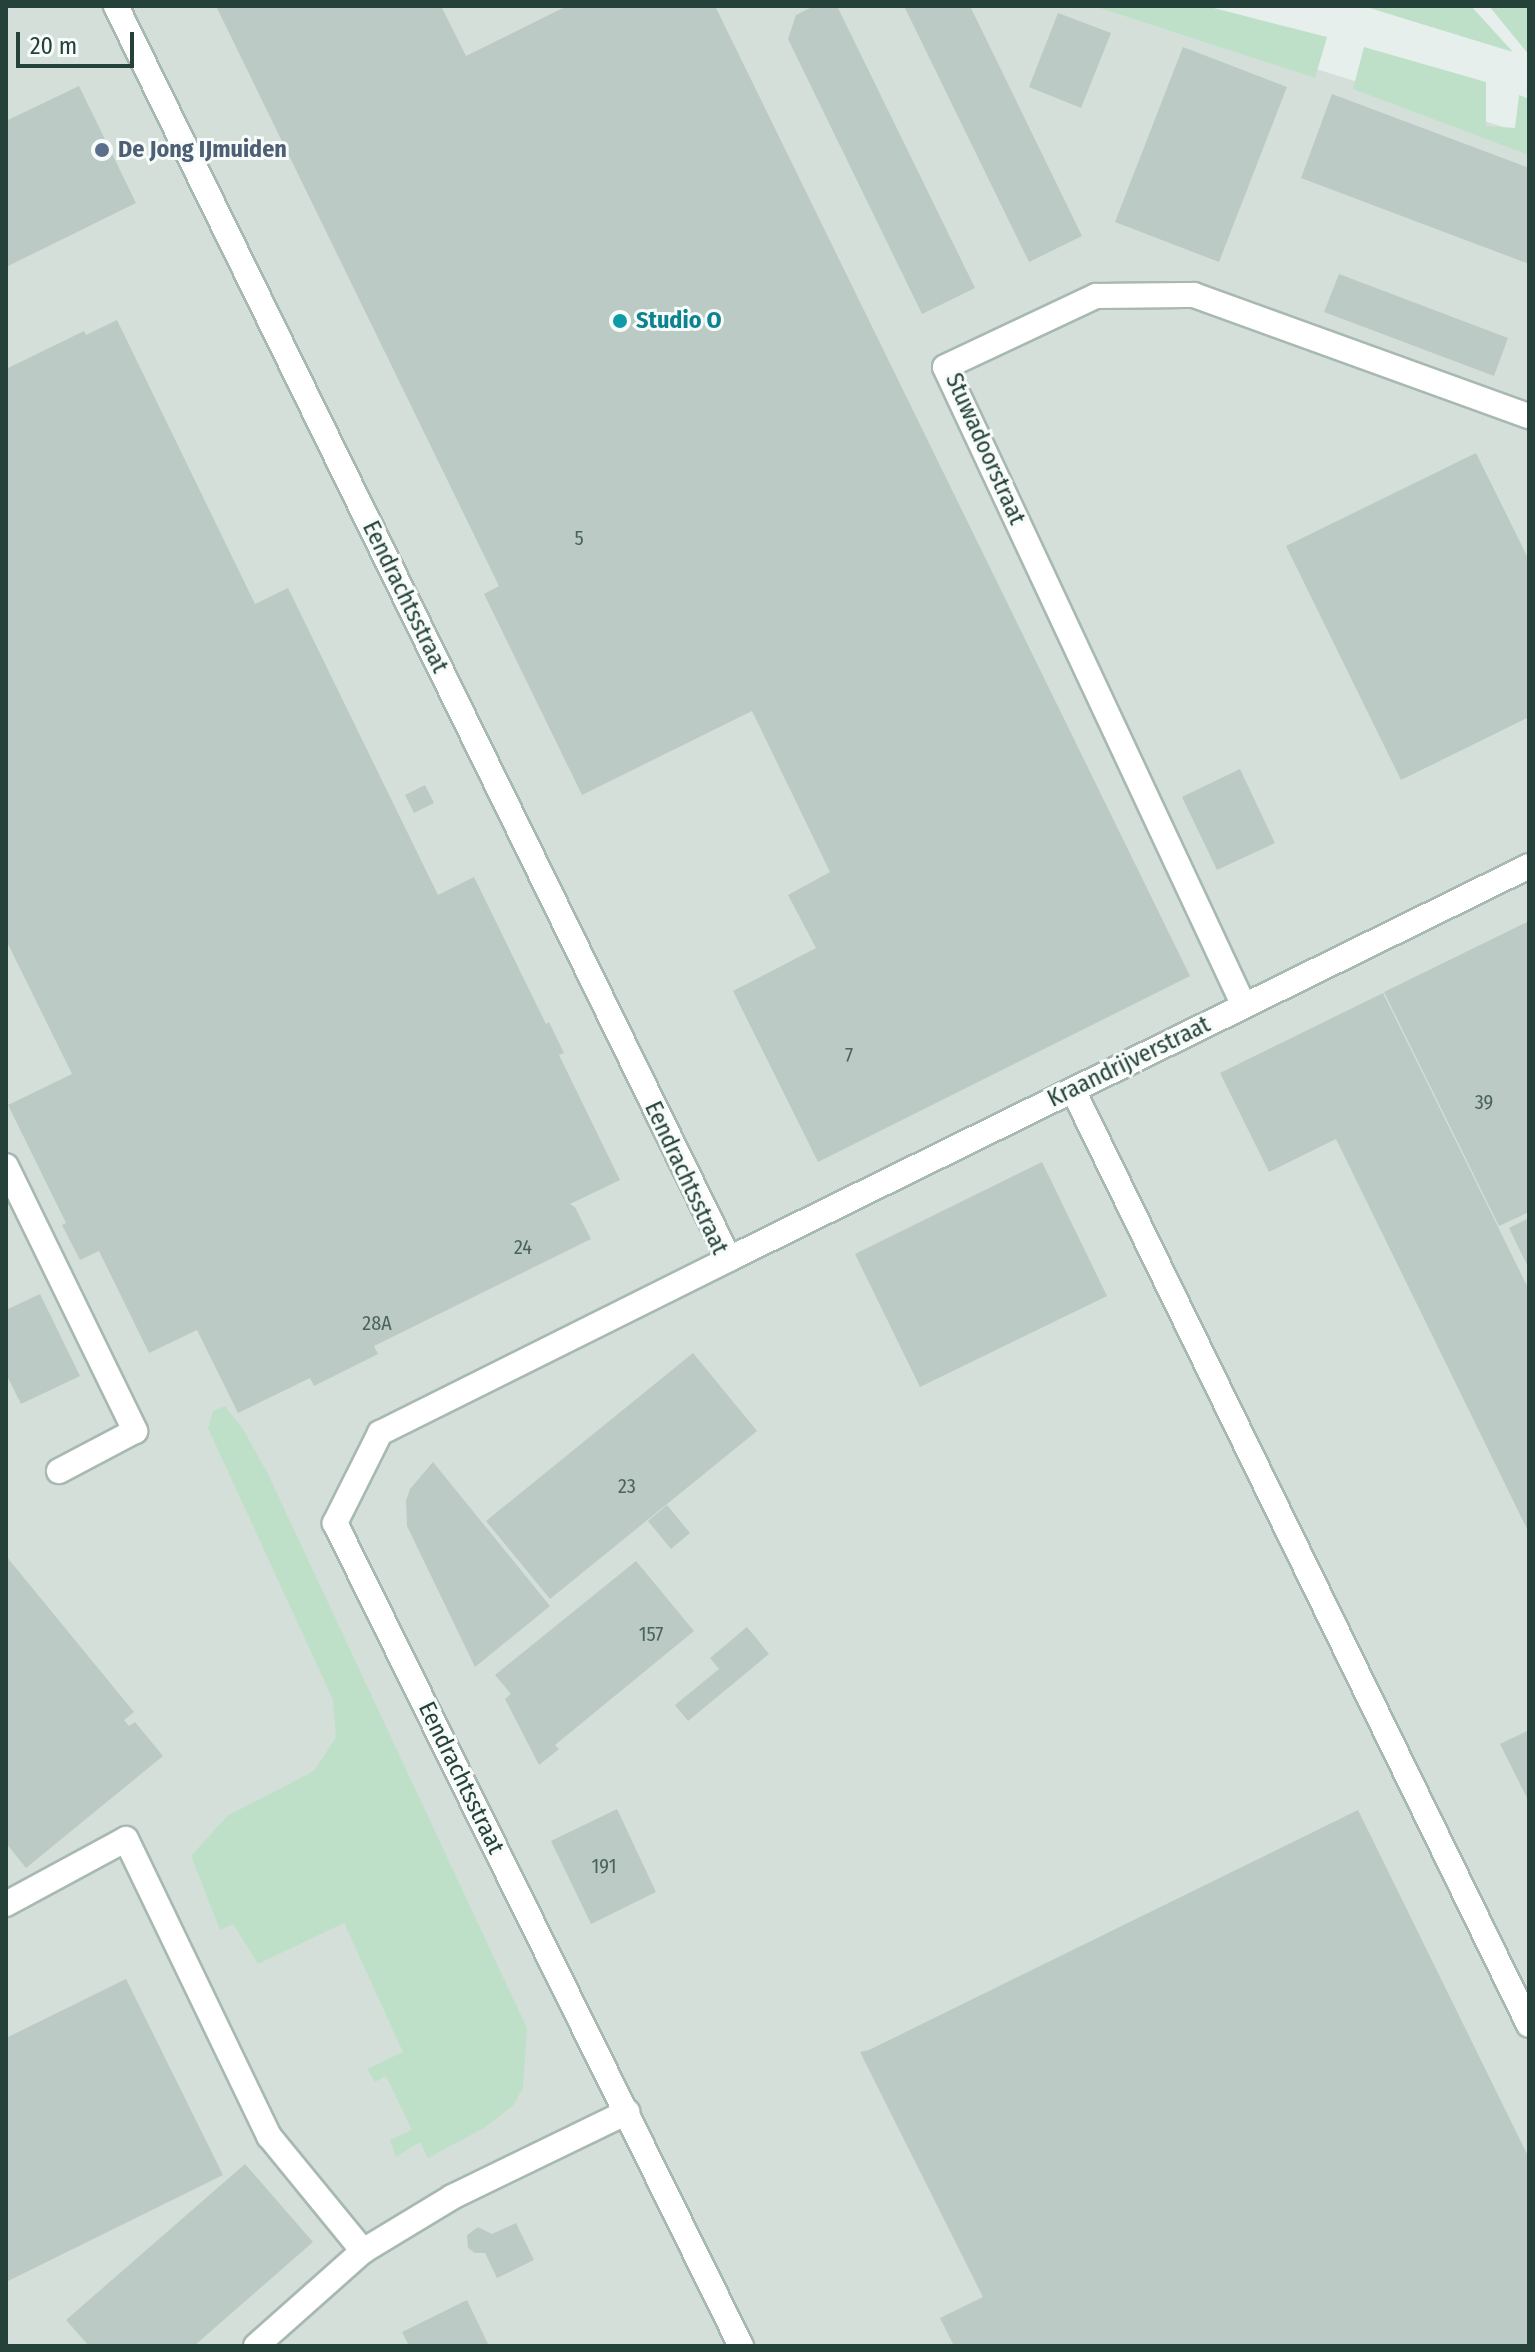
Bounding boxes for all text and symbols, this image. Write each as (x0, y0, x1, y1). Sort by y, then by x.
scale bar (20, 16, 138, 66)
text: 20 m (30, 32, 77, 60)
place label: De Jong IJmuiden (118, 136, 287, 164)
marker: De Jong IJmuiden (93, 141, 111, 159)
place label: Studio O (636, 307, 722, 335)
marker: Studio O (611, 312, 629, 330)
street label: Stuwadoorstraat (939, 369, 1031, 529)
street label: Eendrachtsstraat (356, 516, 454, 678)
house number: 5 (574, 526, 584, 550)
street label: Kraandrijverstraat (1043, 1010, 1215, 1114)
house number: 7 (845, 1043, 853, 1067)
house number: 39 (1475, 1090, 1493, 1114)
street label: Eendrachtsstraat (638, 1097, 734, 1259)
house number: 24 (514, 1235, 532, 1259)
house number: 28A (362, 1311, 392, 1335)
house number: 23 (618, 1474, 636, 1498)
house number: 157 (639, 1622, 663, 1646)
street label: Eendrachtsstraat (412, 1697, 510, 1859)
house number: 191 (592, 1854, 616, 1878)

